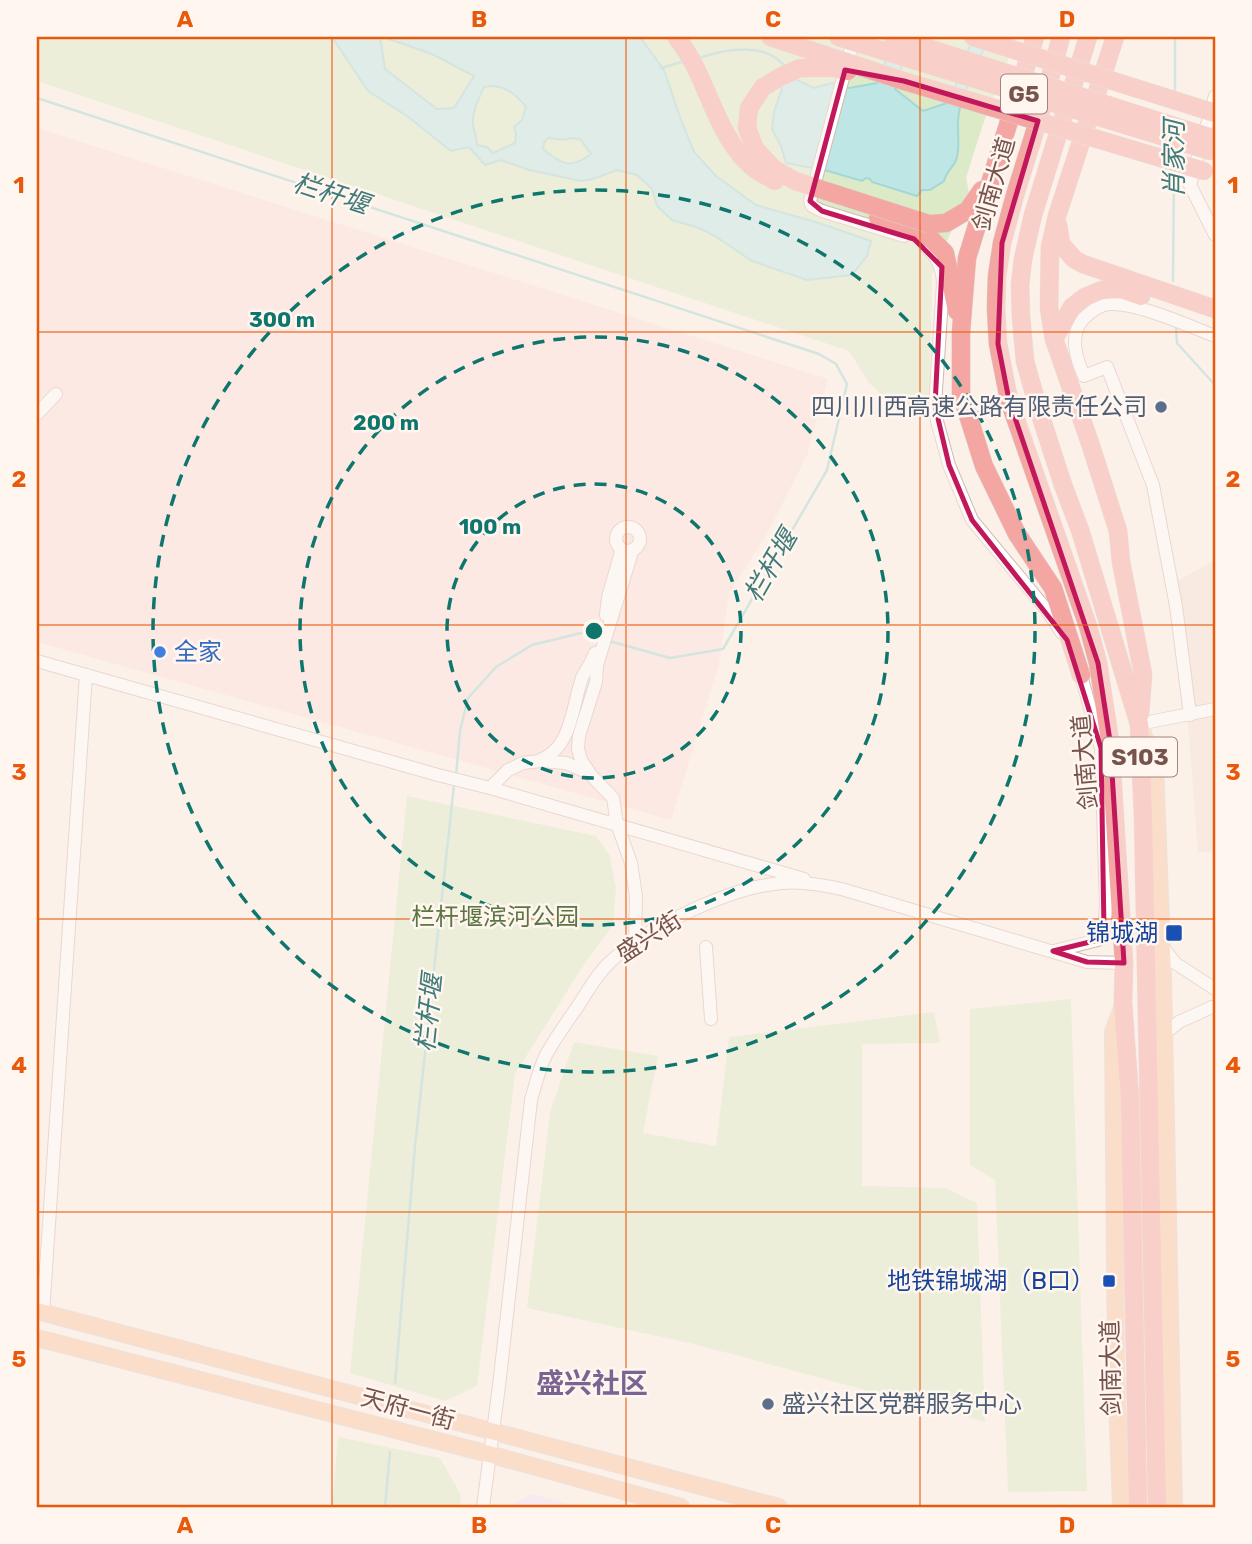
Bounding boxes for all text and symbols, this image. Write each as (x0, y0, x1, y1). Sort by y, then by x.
text: A (177, 5, 194, 33)
text: B (471, 5, 487, 33)
text: C (765, 5, 781, 33)
text: D (1059, 5, 1075, 33)
road number: G5 (1001, 74, 1047, 114)
water label: 肖家河 (1159, 115, 1190, 198)
street label: 剑南大道 (967, 134, 1021, 234)
water label: 栏杆堰 (289, 167, 377, 222)
text: 1 (13, 171, 25, 199)
text: 1 (1227, 171, 1239, 199)
text: 300 m (249, 307, 315, 332)
place label: 四川川西高速公路有限责任公司 (811, 393, 1147, 421)
marker: 四川川西高速公路有限责任公司 (1153, 399, 1169, 415)
text: 200 m (353, 410, 419, 435)
text: 2 (12, 465, 26, 493)
text: 2 (1226, 465, 1240, 493)
text: 100 m (459, 514, 521, 539)
water label: 栏杆堰 (738, 521, 806, 608)
centre of rings (582, 619, 606, 643)
place label: 全家 (174, 638, 222, 666)
marker: 全家 (152, 644, 168, 660)
street label: 剑南大道 (1067, 713, 1103, 811)
road number: S103 (1103, 737, 1177, 776)
text: 3 (11, 758, 27, 786)
text: 3 (1225, 758, 1241, 786)
park label: 栏杆堰滨河公园 (411, 903, 579, 931)
street label: 盛兴街 (611, 906, 687, 968)
place label: 锦城湖 (1086, 919, 1158, 947)
marker: 锦城湖 (1164, 923, 1184, 943)
water label: 栏杆堰 (410, 969, 449, 1053)
text: 4 (11, 1051, 27, 1079)
text: 4 (1225, 1051, 1241, 1079)
place label: 地铁锦城湖（B口） (887, 1267, 1095, 1295)
marker: 地铁锦城湖（B口） (1101, 1273, 1117, 1289)
street label: 剑南大道 (1096, 1320, 1126, 1416)
text: 5 (12, 1345, 27, 1373)
text: 5 (1226, 1345, 1241, 1373)
district label: 盛兴社区 (536, 1367, 648, 1400)
street label: 天府一街 (358, 1383, 458, 1435)
place label: 盛兴社区党群服务中心 (782, 1390, 1022, 1418)
marker: 盛兴社区党群服务中心 (760, 1396, 776, 1412)
text: A (177, 1511, 194, 1539)
text: B (471, 1511, 487, 1539)
text: C (765, 1511, 781, 1539)
text: D (1059, 1511, 1075, 1539)

